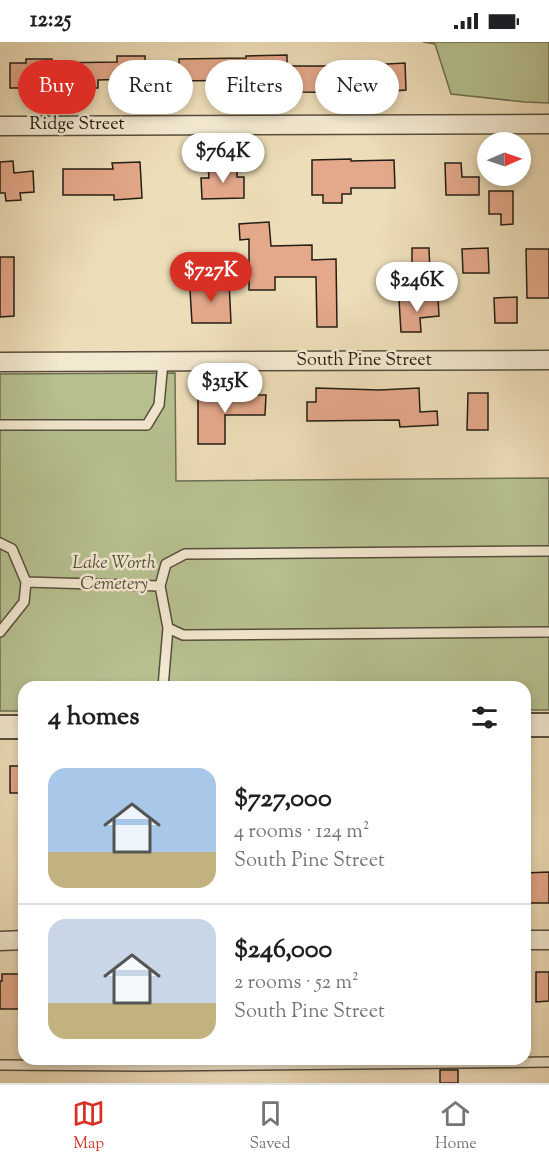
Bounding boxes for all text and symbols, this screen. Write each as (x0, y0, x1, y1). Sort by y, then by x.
text: 12:25 (30, 5, 71, 37)
chip: Buy (18, 60, 96, 114)
chip: Rent (108, 60, 193, 114)
chip: Filters (205, 60, 303, 114)
chip: New (315, 60, 399, 114)
street label: Ridge Street (29, 112, 125, 138)
north arrow (477, 132, 531, 186)
map controls (477, 132, 531, 186)
pin: $764K (181, 133, 265, 184)
text: $764K (196, 138, 250, 167)
pin: $727K (169, 252, 253, 303)
text: $727K (184, 257, 238, 286)
pin: $246K (375, 262, 459, 313)
text: $246K (390, 267, 444, 296)
street label: South Pine Street (296, 348, 432, 374)
pin: $315K (183, 363, 267, 414)
text: $315K (202, 368, 248, 397)
park label: Lake Worth Cemetery (72, 551, 156, 598)
text: 4 homes (48, 699, 139, 736)
icon: filters (468, 701, 501, 734)
text: $727,000 (234, 781, 332, 818)
icon: home (96, 792, 168, 864)
text: 4 rooms · 124 m² (234, 818, 369, 847)
text: South Pine Street (234, 847, 385, 876)
text: $246,000 (234, 932, 332, 969)
icon: home (96, 943, 168, 1015)
text: 2 rooms · 52 m² (234, 969, 359, 998)
text: South Pine Street (234, 998, 385, 1027)
tab: Map (72, 1097, 105, 1156)
tab: Saved (249, 1097, 291, 1156)
tab: Home (435, 1097, 477, 1156)

